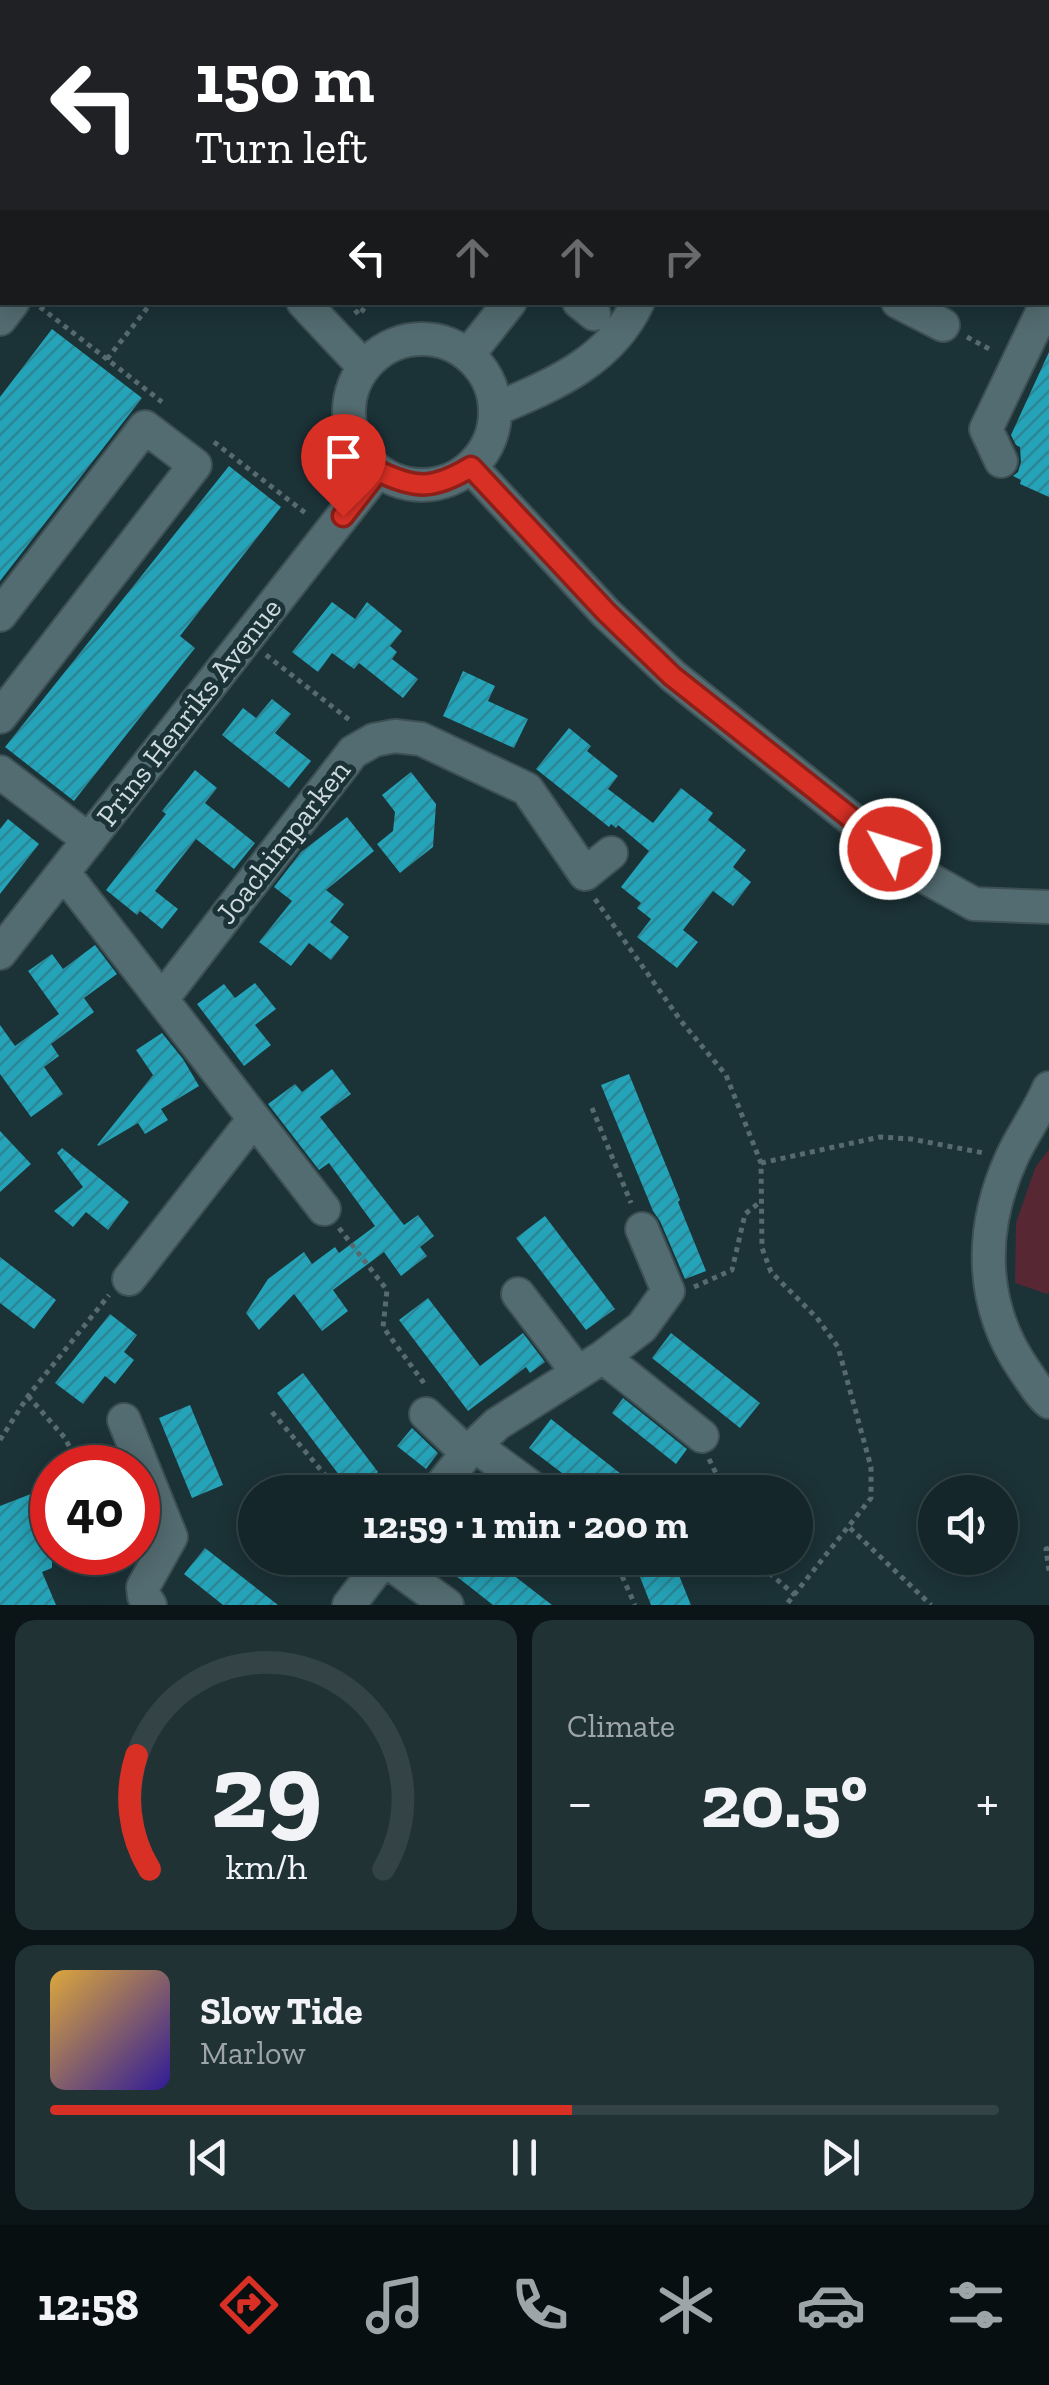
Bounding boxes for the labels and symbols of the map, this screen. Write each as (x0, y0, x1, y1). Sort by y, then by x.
pin (301, 414, 386, 517)
street label: Prins Henriks Avenue (89, 591, 289, 833)
street label: Joachimparken (208, 753, 358, 931)
position arrow (838, 797, 942, 901)
speed limit sign: 40 (30, 1445, 160, 1575)

